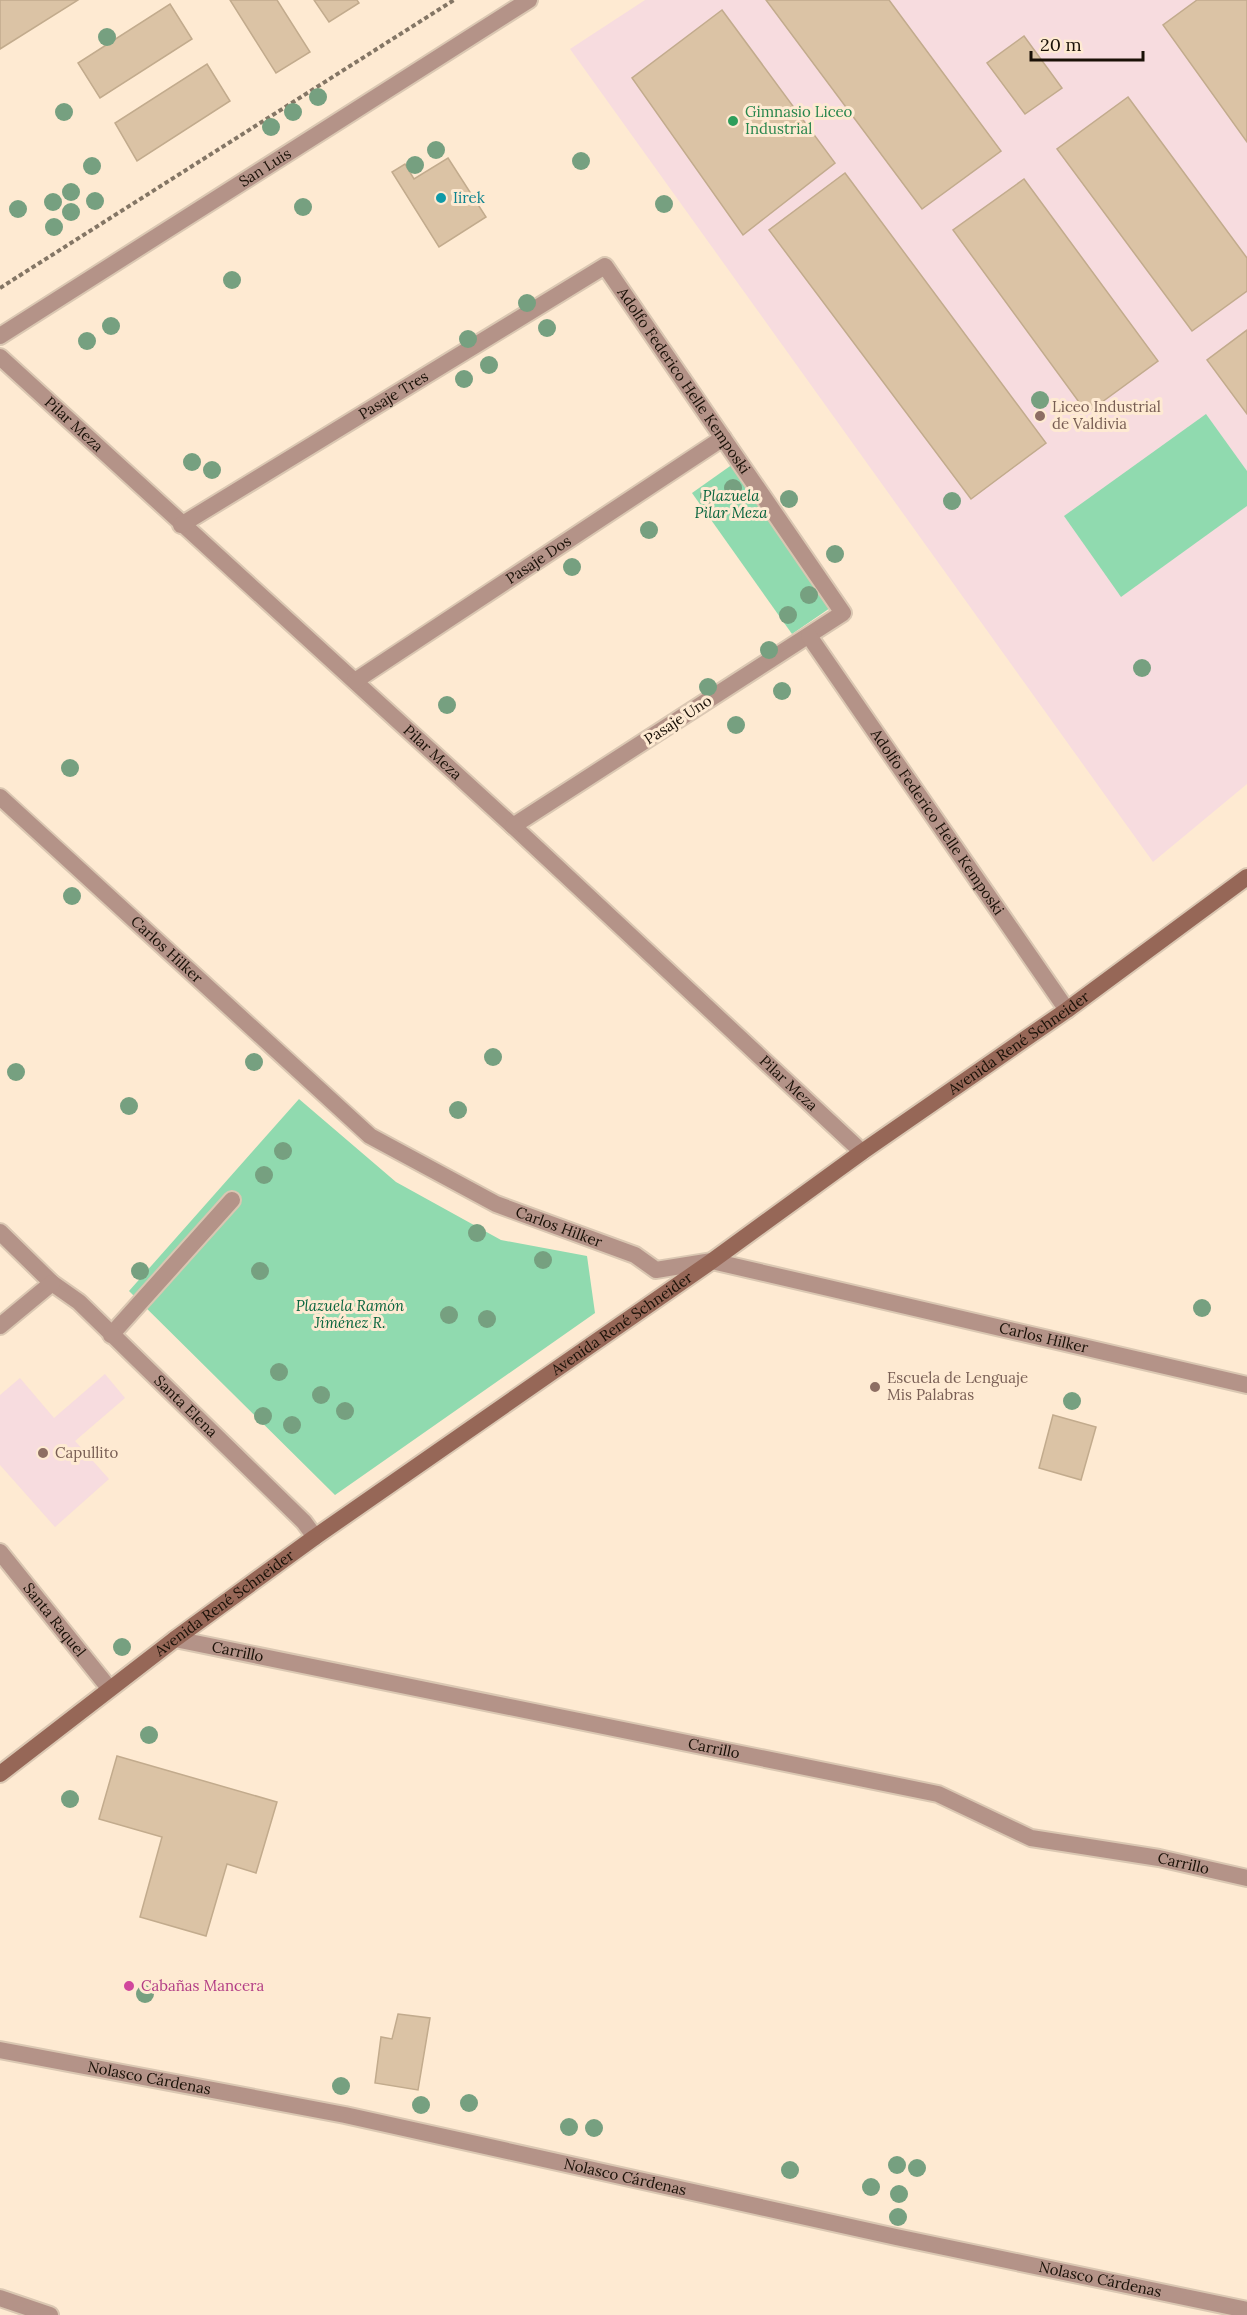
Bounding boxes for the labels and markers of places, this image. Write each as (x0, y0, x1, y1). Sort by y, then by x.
place label: Gimnasio Liceo Industrial (745, 102, 853, 138)
marker: Gimnasio Liceo Industrial (726, 114, 740, 128)
place label: Iirek (453, 188, 485, 207)
marker: Iirek (434, 191, 448, 205)
place label: Liceo Industrial de Valdivia (1052, 397, 1161, 433)
marker: Liceo Industrial de Valdivia (1033, 409, 1047, 423)
place label: Escuela de Lenguaje Mis Palabras (887, 1368, 1028, 1404)
marker: Escuela de Lenguaje Mis Palabras (868, 1380, 882, 1394)
place label: Capullito (55, 1443, 119, 1462)
marker: Capullito (36, 1446, 50, 1460)
place label: Cabañas Mancera (141, 1976, 264, 1995)
marker: Cabañas Mancera (122, 1979, 136, 1993)

